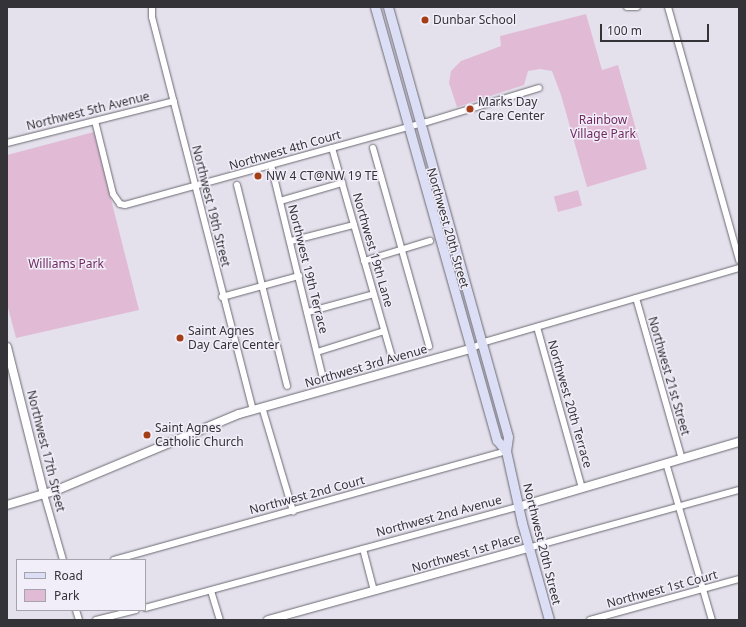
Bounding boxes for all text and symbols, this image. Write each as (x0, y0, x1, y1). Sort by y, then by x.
place label: Dunbar School (433, 13, 516, 27)
marker: Dunbar School (420, 15, 430, 25)
scale bar (602, 16, 711, 42)
text: 100 m (607, 22, 642, 39)
street label: Northwest 5th Avenue (25, 89, 151, 133)
place label: Marks Day Care Center (478, 95, 545, 123)
marker: Marks Day Care Center (465, 104, 475, 114)
park label: Rainbow Village Park (570, 113, 636, 141)
street label: Northwest 4th Court (227, 127, 343, 173)
street label: Northwest 19th Street (189, 144, 233, 268)
street label: Northwest 20th Street (424, 166, 472, 290)
place label: NW 4 CT@NW 19 TE (266, 169, 378, 183)
marker: NW 4 CT@NW 19 TE (253, 171, 263, 181)
street label: Northwest 19th Lane (350, 191, 396, 309)
street label: Northwest 19th Terrace (285, 203, 331, 335)
park label: Williams Park (28, 257, 104, 271)
street label: Northwest 21st Street (645, 315, 693, 437)
place label: Saint Agnes Day Care Center (188, 324, 279, 352)
marker: Saint Agnes Day Care Center (175, 333, 185, 343)
street label: Northwest 20th Terrace (545, 338, 595, 470)
street label: Northwest 3rd Avenue (303, 342, 429, 390)
street label: Northwest 17th Street (24, 389, 68, 513)
place label: Saint Agnes Catholic Church (155, 421, 244, 449)
marker: Saint Agnes Catholic Church (142, 430, 152, 440)
street label: Northwest 2nd Court (248, 473, 366, 517)
street label: Northwest 20th Street (520, 482, 564, 606)
street label: Northwest 2nd Avenue (375, 492, 503, 540)
street label: Northwest 1st Place (410, 531, 522, 575)
legend (16, 559, 146, 611)
text: Road (54, 567, 83, 584)
street label: Northwest 1st Court (605, 567, 719, 611)
text: Park (54, 587, 79, 604)

